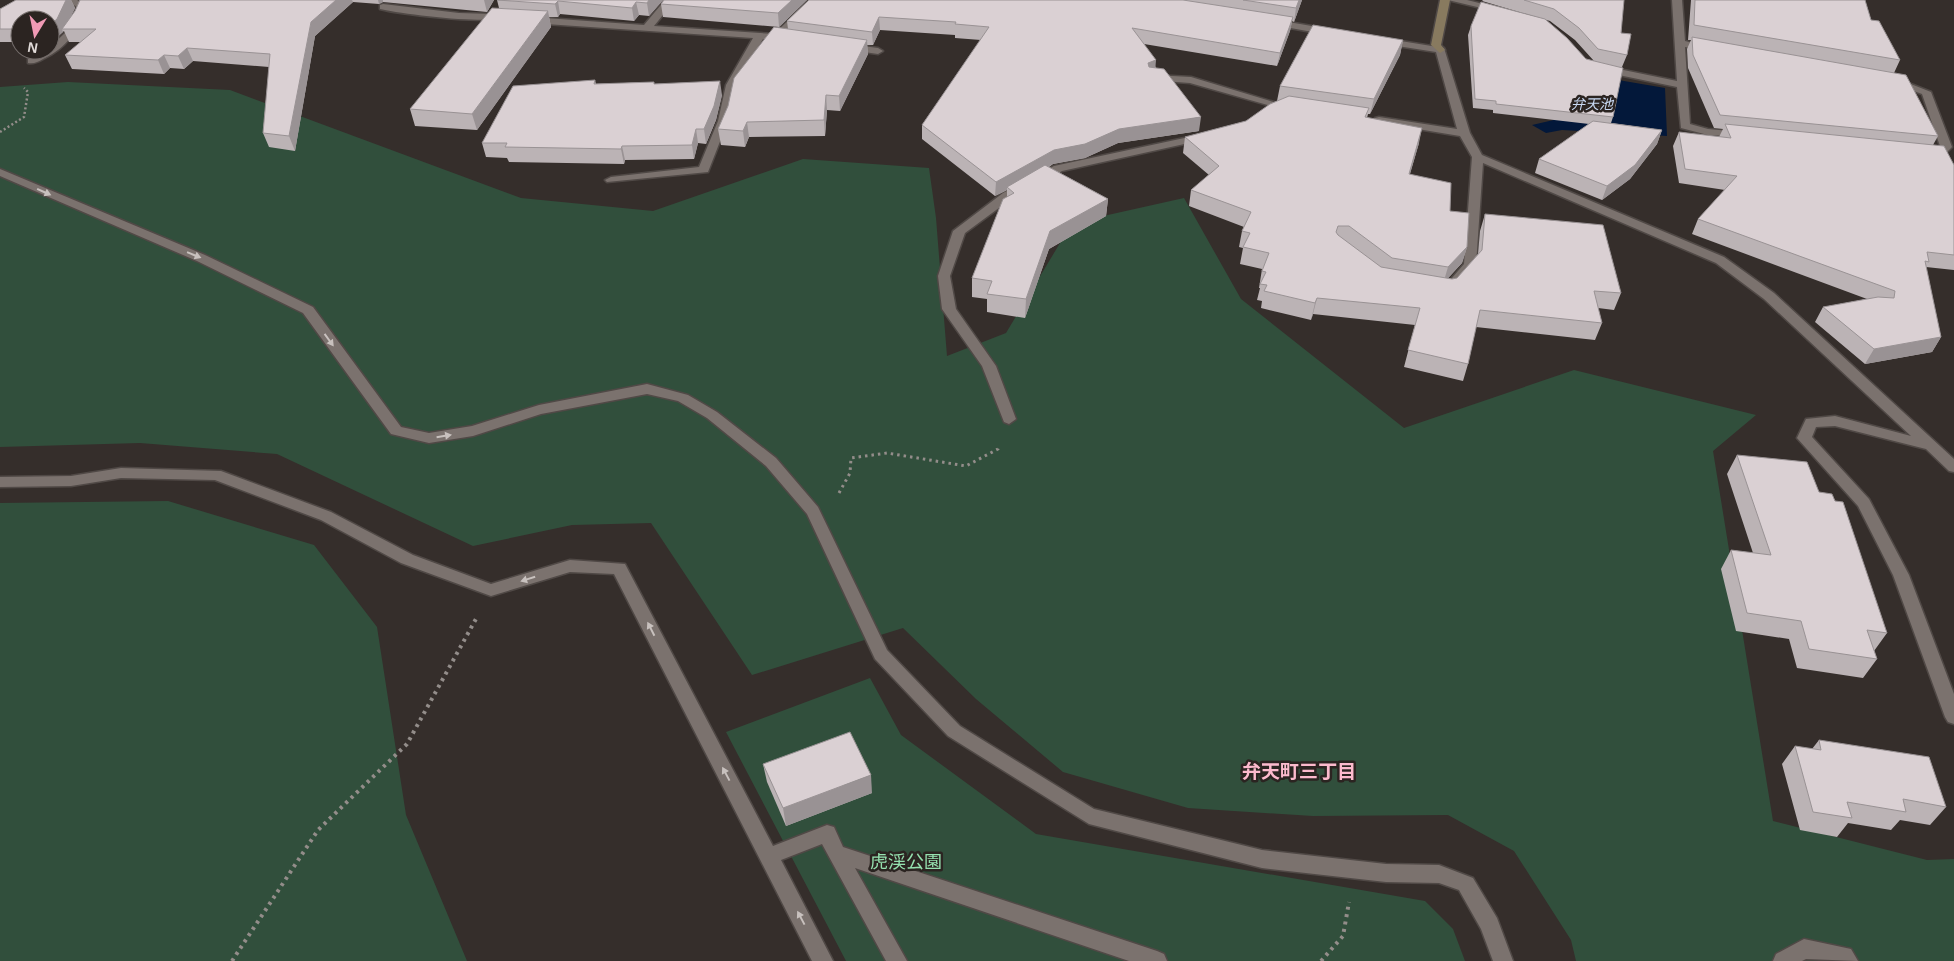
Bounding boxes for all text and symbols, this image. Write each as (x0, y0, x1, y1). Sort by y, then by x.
north arrow (10, 10, 60, 60)
text: N (26, 39, 39, 57)
water label: 弁天池 (1571, 96, 1615, 112)
one-way arrow (37, 189, 51, 197)
one-way arrow (187, 251, 202, 259)
one-way arrow (324, 333, 334, 347)
one-way arrow (436, 431, 452, 439)
one-way arrow (520, 575, 535, 583)
one-way arrow (647, 622, 655, 637)
district label: 弁天町三丁目 (1242, 761, 1356, 782)
one-way arrow (722, 766, 730, 781)
park label: 虎渓公園 (870, 852, 942, 872)
one-way arrow (797, 911, 805, 925)

